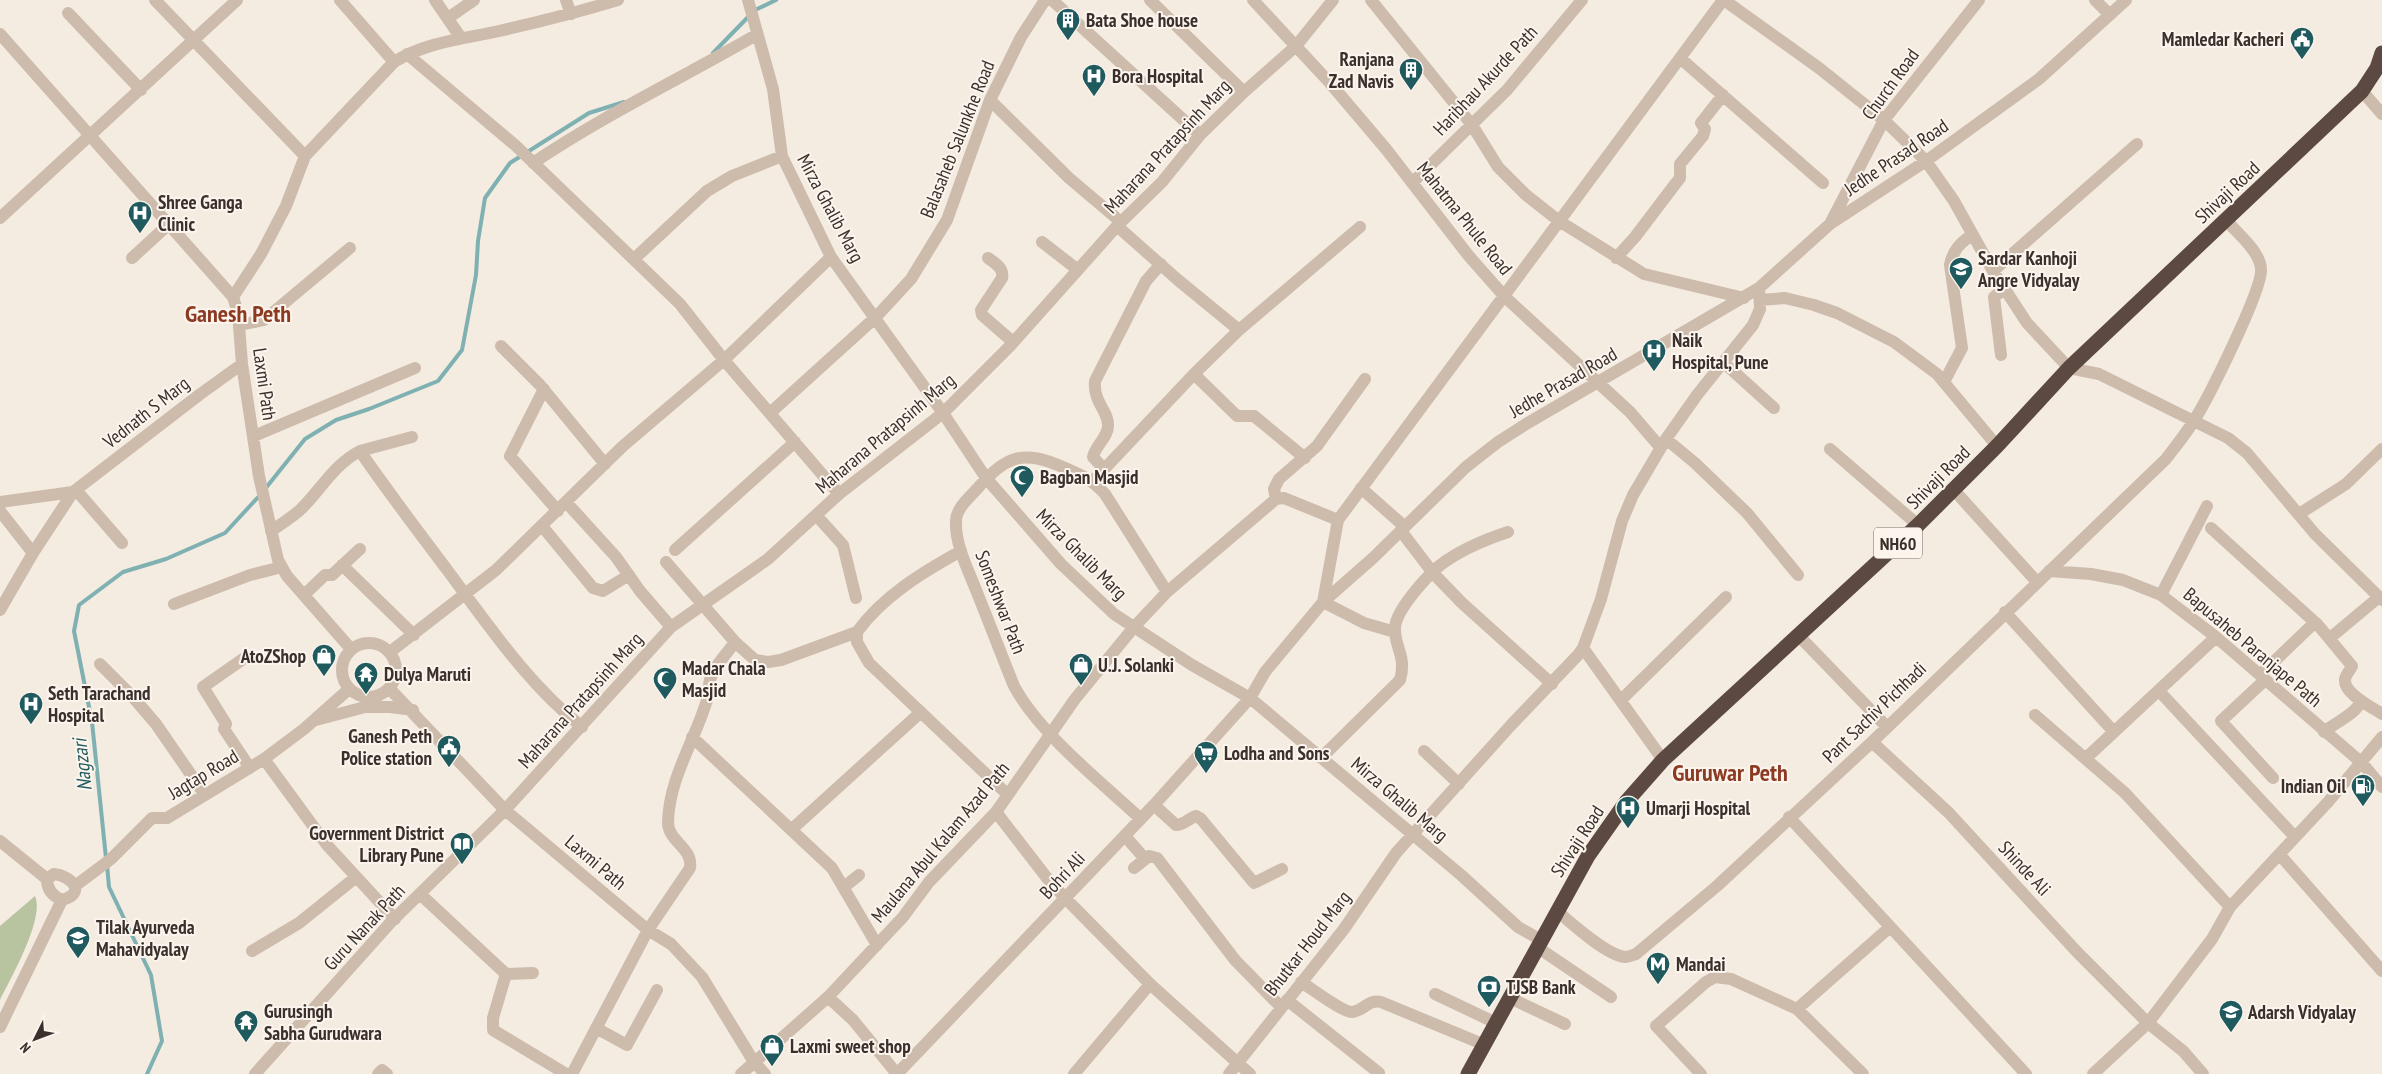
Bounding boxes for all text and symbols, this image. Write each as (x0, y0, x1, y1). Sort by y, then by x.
building icon: Bata Shoe house (1055, 7, 1081, 41)
place label: Bata Shoe house (1086, 8, 1198, 32)
street label: Haribhau Akurde Path (1428, 20, 1542, 140)
public building icon: Mamledar Kacheri (2289, 26, 2315, 60)
place label: Mamledar Kacheri (2162, 27, 2284, 51)
street label: Church Road (1856, 44, 1924, 124)
place label: Ranjana Zad Navis (1329, 47, 1394, 93)
street label: Balasaheb Salunkhe Road (914, 57, 1000, 221)
building icon: Ranjana Zad Navis (1398, 57, 1424, 91)
hospital icon: Bora Hospital (1081, 63, 1107, 97)
place label: Bora Hospital (1112, 64, 1203, 88)
street label: Maharana Pratapsinh Marg (1099, 74, 1235, 218)
street label: Jedhe Prasad Road (1839, 113, 1953, 201)
street label: Mirza Ghalib Marg (792, 150, 870, 266)
street label: Shivaji Road (2189, 156, 2265, 228)
street label: Mahatma Phule Road (1412, 157, 1518, 279)
place label: Shree Ganga Clinic (158, 190, 243, 236)
hospital icon: Shree Ganga Clinic (127, 200, 153, 234)
place label: Sardar Kanhoji Angre Vidyalay (1977, 246, 2080, 292)
school or university icon: Sardar Kanhoji Angre Vidyalay (1948, 256, 1974, 290)
district label: Ganesh Peth (185, 298, 291, 329)
place label: Naik Hospital, Pune (1672, 328, 1769, 374)
hospital icon: Naik Hospital, Pune (1641, 338, 1667, 372)
street label: Jedhe Prasad Road (1504, 341, 1621, 423)
street label: Laxmi Path (248, 346, 282, 422)
street label: Maharana Pratapsinh Marg (810, 368, 960, 498)
street label: Vednath S Marg (97, 371, 194, 454)
street label: Shivaji Road (1901, 440, 1975, 514)
mosque icon: Bagban Masjid (1009, 464, 1035, 498)
place label: Bagban Masjid (1040, 465, 1138, 489)
street label: Mirza Ghalib Marg (1031, 503, 1133, 605)
road number: NH60 (1874, 528, 1922, 558)
street label: Someshwar Path (970, 547, 1032, 657)
street label: Bapusaheb Paranjape Path (2179, 582, 2327, 712)
street label: Maharana Pratapsinh Marg (513, 627, 647, 773)
shop icon: AtoZShop (311, 643, 337, 677)
place label: AtoZShop (240, 644, 307, 668)
shop icon: U.J. Solanki (1068, 652, 1094, 686)
place label: U.J. Solanki (1098, 653, 1174, 677)
place label: Madar Chala Masjid (682, 656, 766, 702)
street label: Pant Sachiv Pichhadi (1817, 656, 1931, 768)
temple icon: Dulya Maruti (353, 661, 379, 695)
place label: Dulya Maruti (384, 662, 471, 686)
mosque icon: Madar Chala Masjid (652, 666, 678, 700)
place label: Seth Tarachand Hospital (48, 681, 151, 727)
hospital icon: Seth Tarachand Hospital (18, 691, 44, 725)
place label: Ganesh Peth Police station (341, 724, 432, 770)
public building icon: Ganesh Peth Police station (436, 734, 462, 768)
water label: Nagzari (66, 735, 98, 792)
supermarket icon: Lodha and Sons (1193, 740, 1219, 774)
place label: Lodha and Sons (1224, 741, 1330, 765)
street label: Jagtap Road (163, 744, 243, 805)
street label: Mirza Ghalib Marg (1347, 752, 1453, 846)
street label: Maulana Abul Kalam Azad Path (866, 757, 1014, 927)
district label: Guruwar Peth (1672, 757, 1788, 788)
fuel station icon: Indian Oil (2350, 773, 2376, 807)
place label: Indian Oil (2281, 774, 2346, 798)
hospital icon: Umarji Hospital (1615, 795, 1641, 829)
place label: Umarji Hospital (1646, 796, 1751, 820)
street label: Shivaji Road (1545, 801, 1609, 881)
place label: Government District Library Pune (309, 821, 444, 867)
street label: Laxmi Path (560, 829, 632, 895)
library icon: Government District Library Pune (449, 831, 475, 865)
street label: Shinde Ali (1994, 836, 2056, 900)
street label: Bohri Ali (1034, 846, 1090, 904)
street label: Guru Nanak Path (318, 879, 410, 975)
street label: Bhutkar Houd Marg (1258, 886, 1356, 1000)
place label: Tilak Ayurveda Mahavidyalay (96, 915, 195, 961)
school or university icon: Tilak Ayurveda Mahavidyalay (65, 925, 91, 959)
metro station icon: Mandai (1645, 951, 1671, 985)
place label: Mandai (1676, 952, 1726, 976)
bank icon: TJSB Bank (1476, 974, 1502, 1008)
place label: TJSB Bank (1506, 975, 1576, 999)
place label: Gurusingh Sabha Gurudwara (264, 999, 382, 1045)
school or university icon: Adarsh Vidyalay (2218, 999, 2244, 1033)
place label: Adarsh Vidyalay (2247, 1000, 2356, 1024)
temple icon: Gurusingh Sabha Gurudwara (233, 1009, 259, 1043)
north arrow (10, 1014, 60, 1064)
shop icon: Laxmi sweet shop (759, 1033, 785, 1067)
place label: Laxmi sweet shop (790, 1034, 911, 1058)
text: N (16, 1039, 35, 1057)

